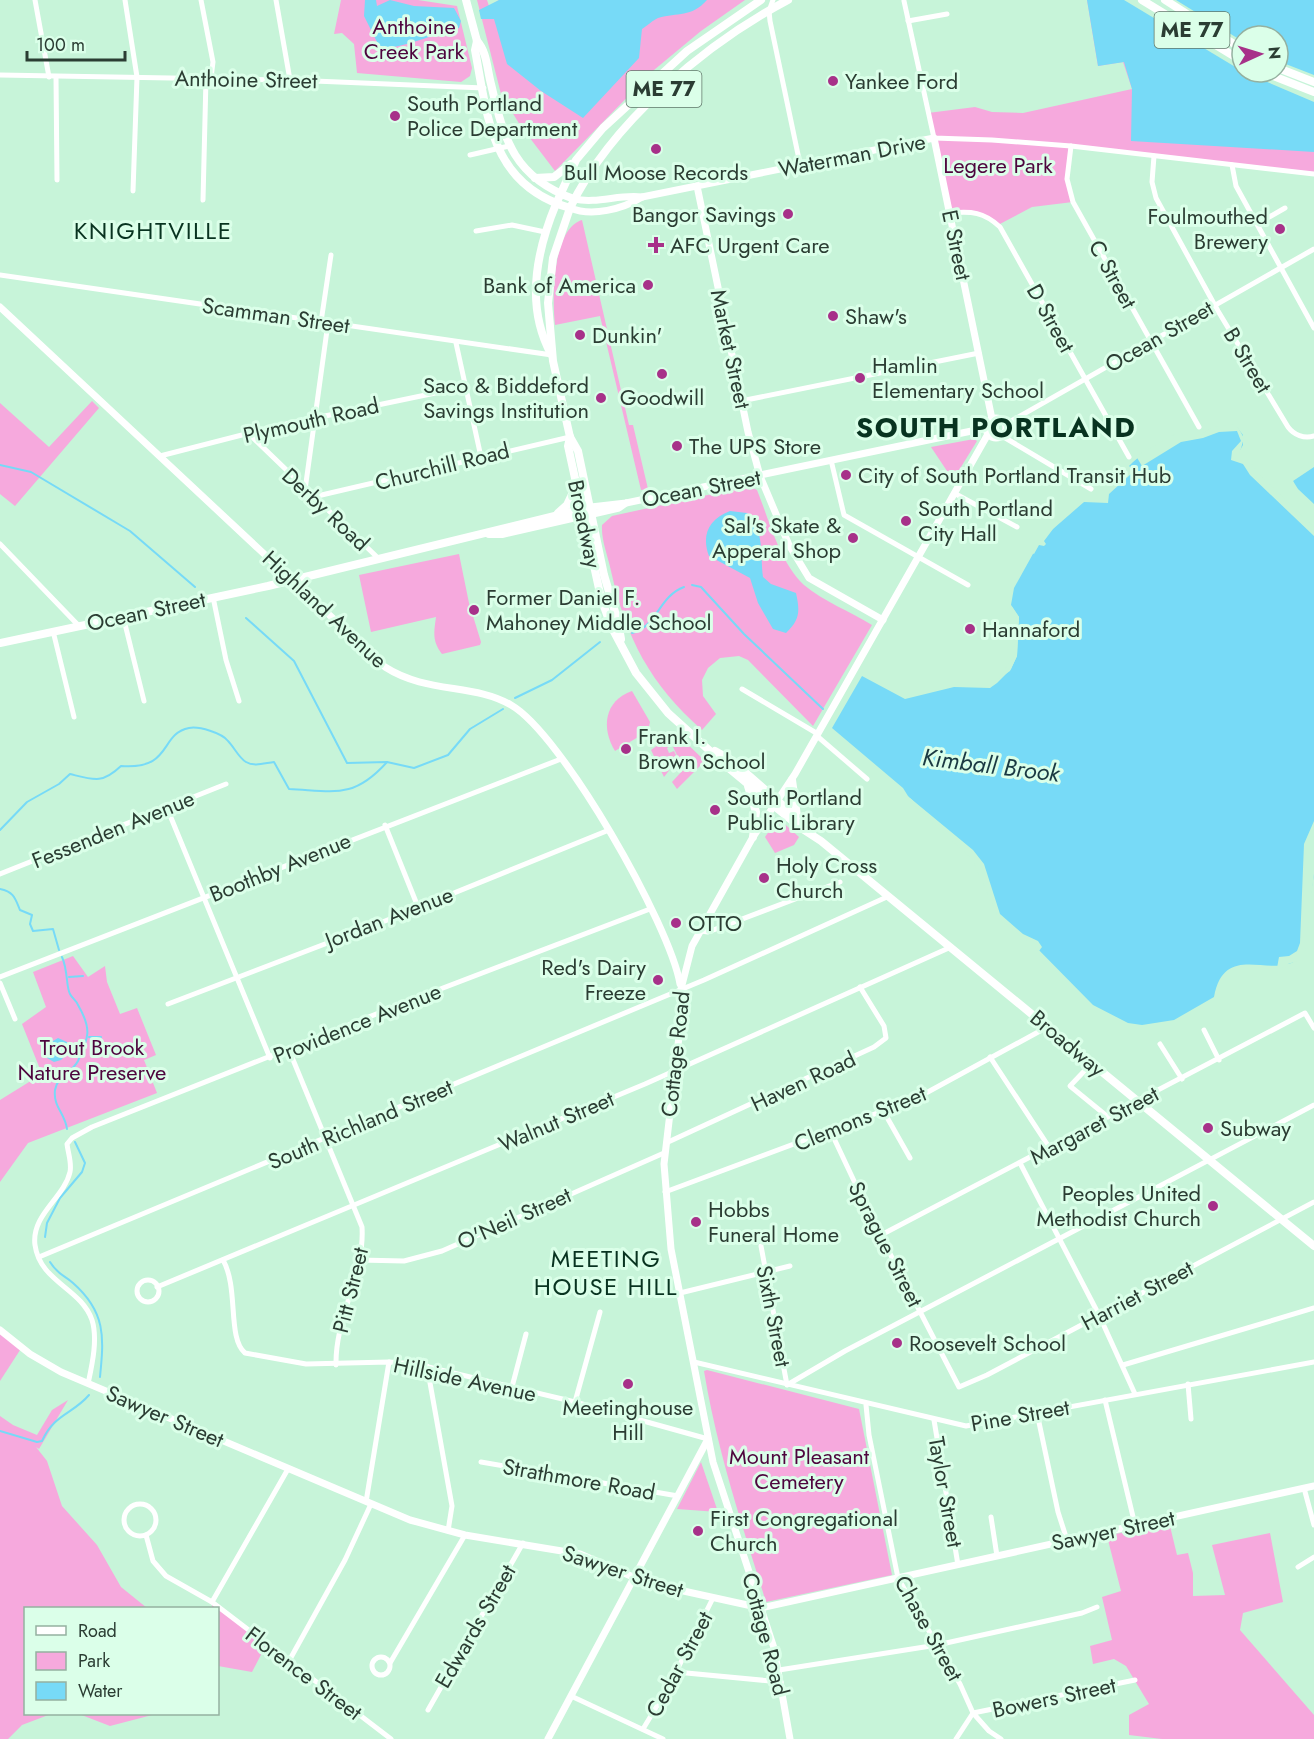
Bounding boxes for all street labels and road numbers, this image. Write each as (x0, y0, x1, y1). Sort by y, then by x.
road number: ME 77 (1154, 12, 1230, 48)
street label: Anthoine Street (174, 62, 318, 96)
road number: ME 77 (626, 71, 702, 107)
street label: Waterman Drive (776, 125, 928, 185)
street label: E Street (934, 207, 980, 284)
street label: C Street (1081, 234, 1145, 315)
street label: D Street (1019, 278, 1083, 359)
street label: Market Street (703, 286, 759, 412)
street label: Scamman Street (200, 289, 353, 341)
street label: Ocean Street (1099, 292, 1220, 380)
street label: B Street (1216, 321, 1280, 399)
street label: Plymouth Road (240, 389, 382, 451)
street label: Churchill Road (371, 434, 513, 498)
street label: Derby Road (275, 460, 377, 558)
street label: Ocean Street (639, 461, 764, 515)
street label: Broadway (560, 477, 610, 572)
street label: Highland Avenue (255, 543, 395, 675)
street label: Ocean Street (84, 583, 209, 639)
street label: Fessenden Avenue (27, 782, 199, 876)
street label: Boothby Avenue (204, 824, 356, 910)
street label: Jordan Avenue (318, 878, 458, 957)
street label: Providence Avenue (268, 975, 446, 1071)
street label: Cottage Road (652, 990, 698, 1118)
street label: Broadway (1023, 1002, 1113, 1084)
street label: Haven Road (745, 1043, 861, 1119)
street label: South Richland Street (263, 1070, 458, 1177)
street label: Clemons Street (789, 1077, 932, 1159)
street label: Margaret Street (1024, 1077, 1165, 1172)
street label: Walnut Street (493, 1082, 619, 1160)
street label: Sprague Street (841, 1176, 932, 1313)
street label: O'Neil Street (452, 1178, 577, 1257)
street label: Pitt Street (324, 1243, 376, 1336)
street label: Harriet Street (1075, 1252, 1199, 1338)
street label: Sixth Street (748, 1262, 800, 1370)
street label: Hillside Avenue (391, 1348, 539, 1410)
street label: Sawyer Street (101, 1377, 230, 1456)
street label: Pine Street (968, 1390, 1073, 1439)
street label: Taylor Street (921, 1434, 972, 1551)
street label: Strathmore Road (500, 1450, 658, 1508)
street label: Sawyer Street (1048, 1501, 1178, 1559)
street label: Sawyer Street (558, 1536, 688, 1606)
street label: Edwards Street (427, 1558, 524, 1694)
street label: Cottage Road (734, 1569, 798, 1699)
street label: Chase Street (887, 1569, 972, 1687)
street label: Cedar Street (638, 1605, 721, 1723)
street label: Florence Street (239, 1618, 370, 1728)
street label: Bowers Street (989, 1668, 1119, 1726)

